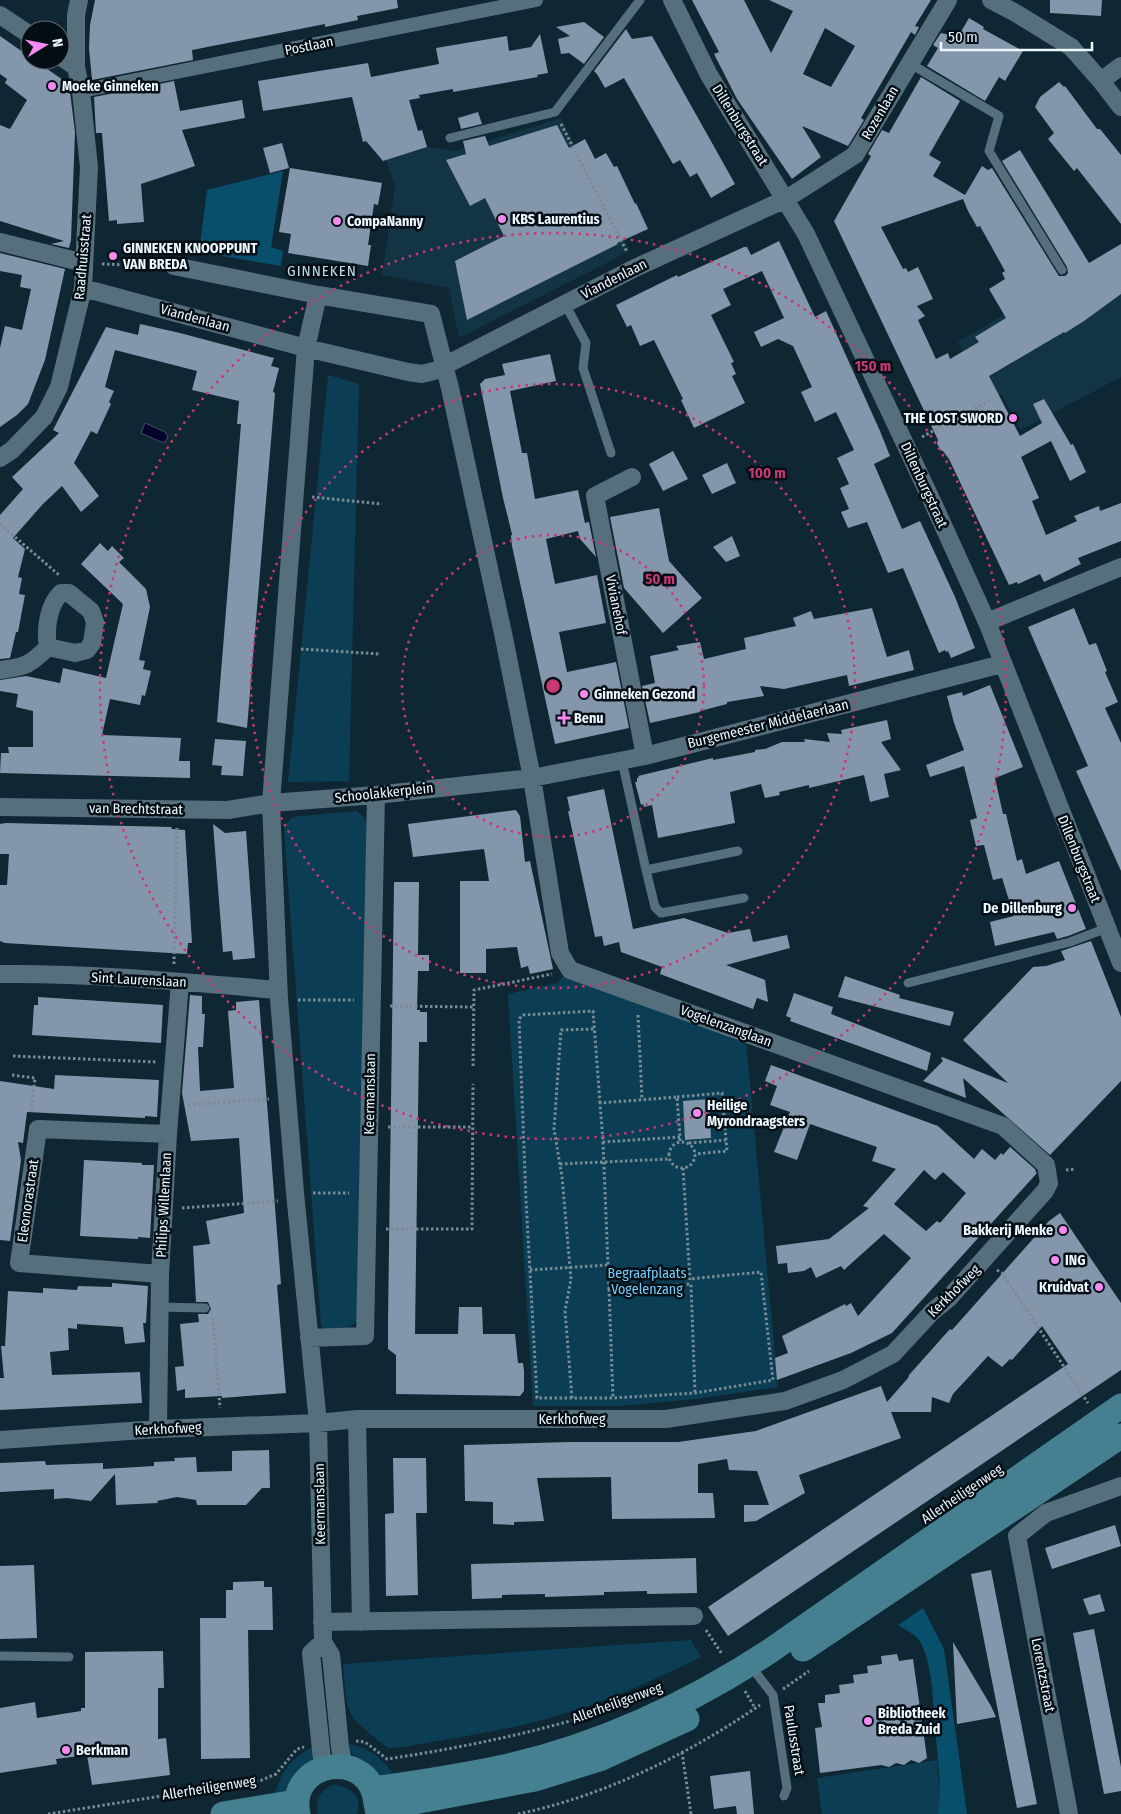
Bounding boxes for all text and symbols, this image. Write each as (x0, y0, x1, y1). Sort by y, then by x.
north arrow (20, 20, 70, 70)
scale bar (941, 20, 1092, 52)
text: 50 m (948, 28, 978, 46)
street label: Postlaan (283, 33, 335, 59)
text: N (48, 37, 66, 48)
place label: Moeke Ginneken (62, 78, 159, 95)
marker: Moeke Ginneken (46, 80, 58, 92)
street label: Dillenburgstraat (708, 81, 772, 169)
street label: Rozenlaan (858, 83, 902, 143)
place label: KBS Laurentius (512, 211, 600, 228)
street label: Raadhuisstraat (71, 213, 95, 301)
place label: CompaNanny (347, 213, 424, 230)
marker: KBS Laurentius (496, 213, 508, 225)
marker: CompaNanny (331, 215, 343, 227)
place label: GINNEKEN KNOOPPUNT VAN BREDA (122, 240, 257, 273)
marker: GINNEKEN KNOOPPUNT VAN BREDA (107, 250, 119, 262)
street label: Viandenlaan (578, 255, 650, 303)
district label: GINNEKEN (287, 262, 357, 280)
street label: Viandenlaan (158, 301, 232, 335)
text: 150 m (855, 357, 891, 375)
place label: THE LOST SWORD (904, 410, 1003, 427)
marker: THE LOST SWORD (1007, 412, 1019, 424)
street label: Dillenburgstraat (897, 440, 951, 531)
text: 100 m (748, 464, 786, 482)
text: 50 m (645, 570, 675, 588)
street label: Vivianehof (602, 574, 630, 638)
centre of rings (544, 677, 562, 695)
place label: Ginneken Gezond (594, 686, 695, 703)
marker: Ginneken Gezond (578, 688, 590, 700)
street label: Burgemeester Middelaerlaan (686, 696, 850, 752)
place label: Benu (574, 710, 604, 727)
marker: Benu (558, 712, 570, 724)
street label: Schoolakkerplein (334, 779, 434, 807)
street label: van Brechtstraat (89, 800, 183, 818)
street label: Dillenburgstraat (1054, 813, 1104, 905)
place label: De Dillenburg (983, 900, 1062, 917)
marker: De Dillenburg (1066, 902, 1078, 914)
street label: Sint Laurenslaan (91, 969, 187, 991)
street label: Vogelenzanglaan (678, 1002, 774, 1050)
street label: Keermanslaan (361, 1053, 379, 1135)
place label: Heilige Myrondraagsters (707, 1097, 805, 1130)
marker: Heilige Myrondraagsters (691, 1107, 703, 1119)
street label: Philips Willemlaan (153, 1152, 175, 1258)
street label: Eleonorastraat (14, 1158, 42, 1244)
place label: Bakkerij Menke (963, 1222, 1053, 1239)
marker: Bakkerij Menke (1057, 1224, 1069, 1236)
place label: ING (1065, 1252, 1085, 1269)
marker: ING (1049, 1254, 1061, 1266)
street label: Kerkhofweg (924, 1261, 984, 1321)
park label: Begraafplaats Vogelenzang (608, 1265, 686, 1298)
place label: Kruidvat (1039, 1279, 1090, 1296)
marker: Kruidvat (1093, 1281, 1105, 1293)
street label: Kerkhofweg (538, 1411, 606, 1428)
street label: Kerkhofweg (134, 1419, 202, 1439)
street label: Allerheiligenweg (918, 1460, 1006, 1528)
street label: Keermanslaan (311, 1463, 329, 1545)
street label: Lorentzstraat (1027, 1636, 1059, 1714)
street label: Allerheiligenweg (570, 1679, 665, 1727)
street label: Paulusstraat (780, 1704, 808, 1777)
place label: Bibliotheek Breda Zuid (878, 1705, 946, 1738)
marker: Bibliotheek Breda Zuid (862, 1715, 874, 1727)
place label: Berkman (76, 1742, 128, 1759)
marker: Berkman (60, 1744, 72, 1756)
street label: Allerheiligenweg (161, 1772, 258, 1804)

